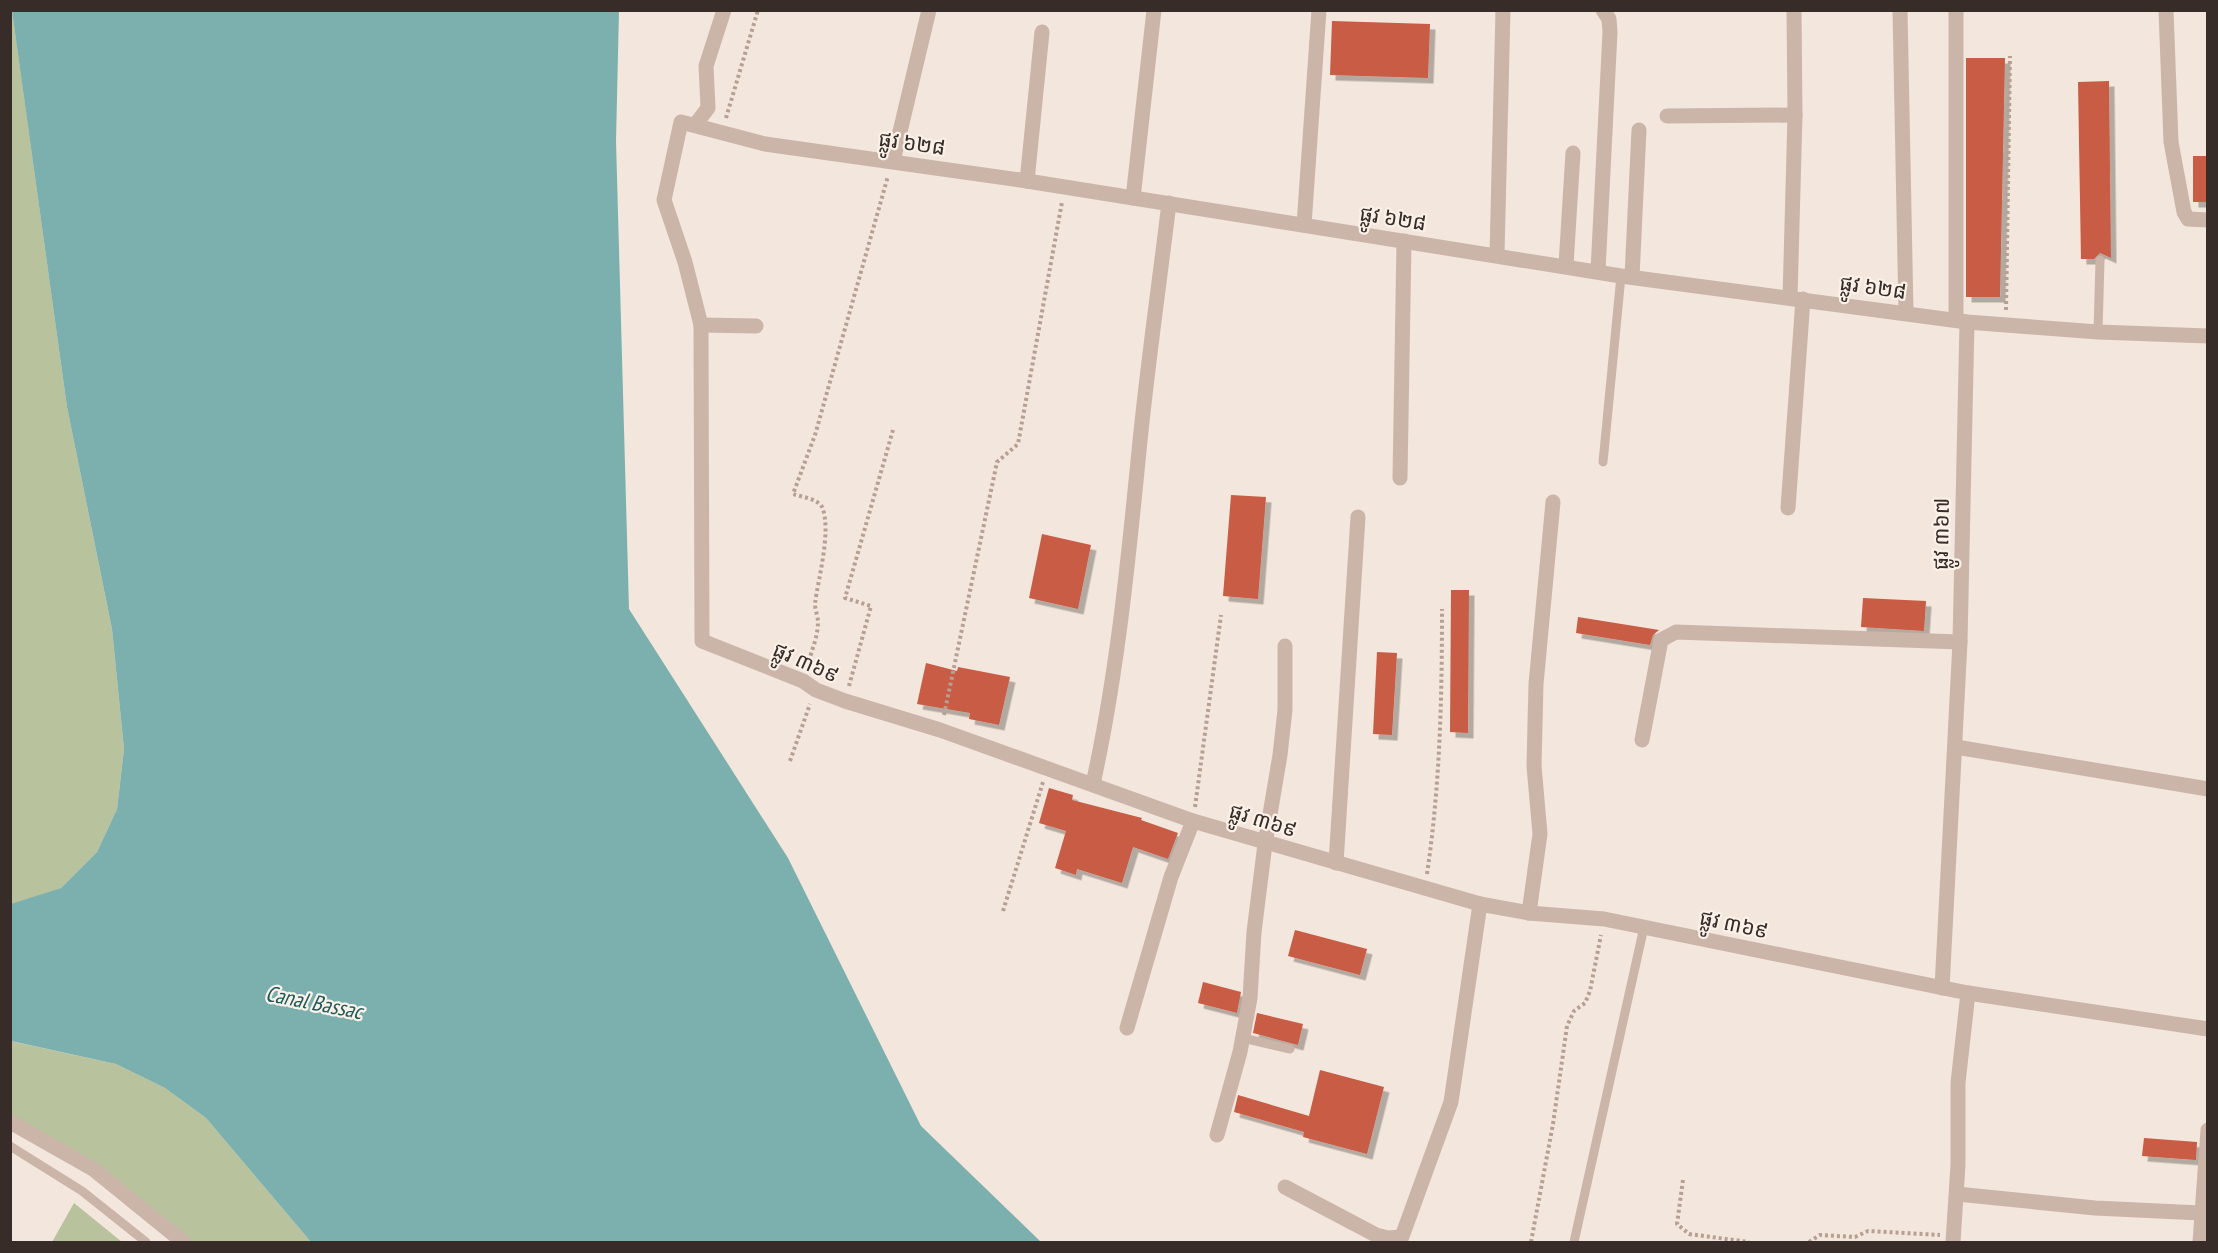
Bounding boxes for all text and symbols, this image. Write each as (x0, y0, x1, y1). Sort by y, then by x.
street label: ផ្លូវ ៦២៨ (876, 125, 947, 167)
street label: ផ្លូវ ៦២៨ (1357, 199, 1428, 243)
street label: ផ្លូវ ៦២៨ (1837, 269, 1908, 311)
street label: ផ្លូវ ៣៦៧ (1927, 498, 1961, 571)
street label: ផ្លូវ ៣៦៩ (766, 636, 843, 694)
street label: ផ្លូវ ៣៦៩ (1224, 797, 1300, 849)
street label: ផ្លូវ ៣៦៩ (1696, 904, 1771, 950)
water label: Canal Bassac (263, 979, 367, 1025)

